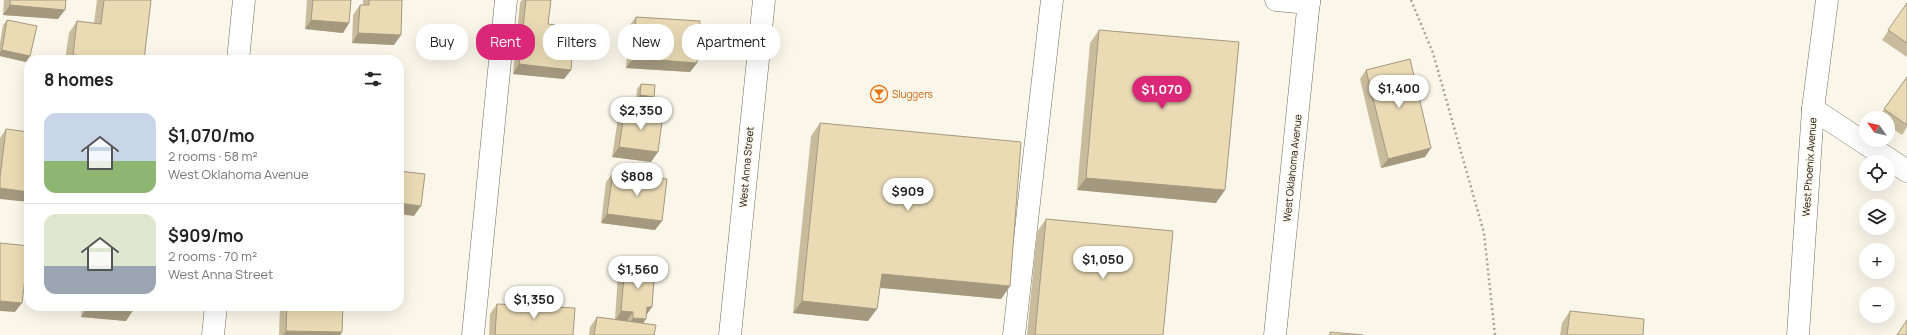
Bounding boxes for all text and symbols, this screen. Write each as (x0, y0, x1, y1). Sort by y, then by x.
chip: Buy (416, 24, 468, 60)
chip: Rent (476, 24, 535, 60)
chip: Filters (543, 24, 610, 60)
chip: New (618, 24, 674, 60)
chip: Apartment (682, 24, 780, 60)
text: 8 homes (44, 68, 114, 91)
icon: filters (362, 68, 384, 90)
pin: $1,400 (1366, 75, 1432, 109)
pin: $1,070 (1129, 76, 1195, 110)
text: $1,400 (1378, 79, 1420, 97)
text: $1,070 (1141, 80, 1183, 98)
bar icon: Sluggers (869, 84, 889, 104)
place label: Sluggers (892, 87, 933, 101)
pin: $2,350 (608, 97, 674, 131)
text: $2,350 (619, 101, 663, 119)
north arrow (1859, 111, 1895, 147)
map controls (1859, 111, 1895, 323)
street label: West Oklahoma Avenue (1279, 113, 1305, 222)
street label: West Phoenix Avenue (1799, 117, 1819, 217)
text: $1,070/mo (168, 124, 255, 147)
street label: West Anna Street (735, 126, 757, 208)
icon: home (76, 129, 124, 177)
text: 2 rooms · 58 m² (168, 147, 258, 165)
button: locate (1859, 155, 1895, 191)
pin: $808 (613, 163, 661, 197)
text: West Oklahoma Avenue (168, 165, 309, 183)
text: $808 (621, 167, 653, 185)
pin: $909 (884, 178, 932, 212)
text: $909 (892, 182, 924, 200)
button: layers (1859, 199, 1895, 235)
text: $909/mo (168, 224, 244, 247)
icon: home (76, 230, 124, 278)
button: + (1859, 243, 1895, 279)
pin: $1,050 (1070, 246, 1136, 280)
text: 2 rooms · 70 m² (168, 247, 257, 265)
text: $1,050 (1082, 250, 1124, 268)
pin: $1,560 (605, 256, 671, 290)
text: $1,560 (617, 260, 659, 278)
text: West Anna Street (168, 265, 273, 283)
pin: $1,350 (501, 286, 567, 320)
button: − (1859, 287, 1895, 323)
text: $1,350 (513, 290, 555, 308)

